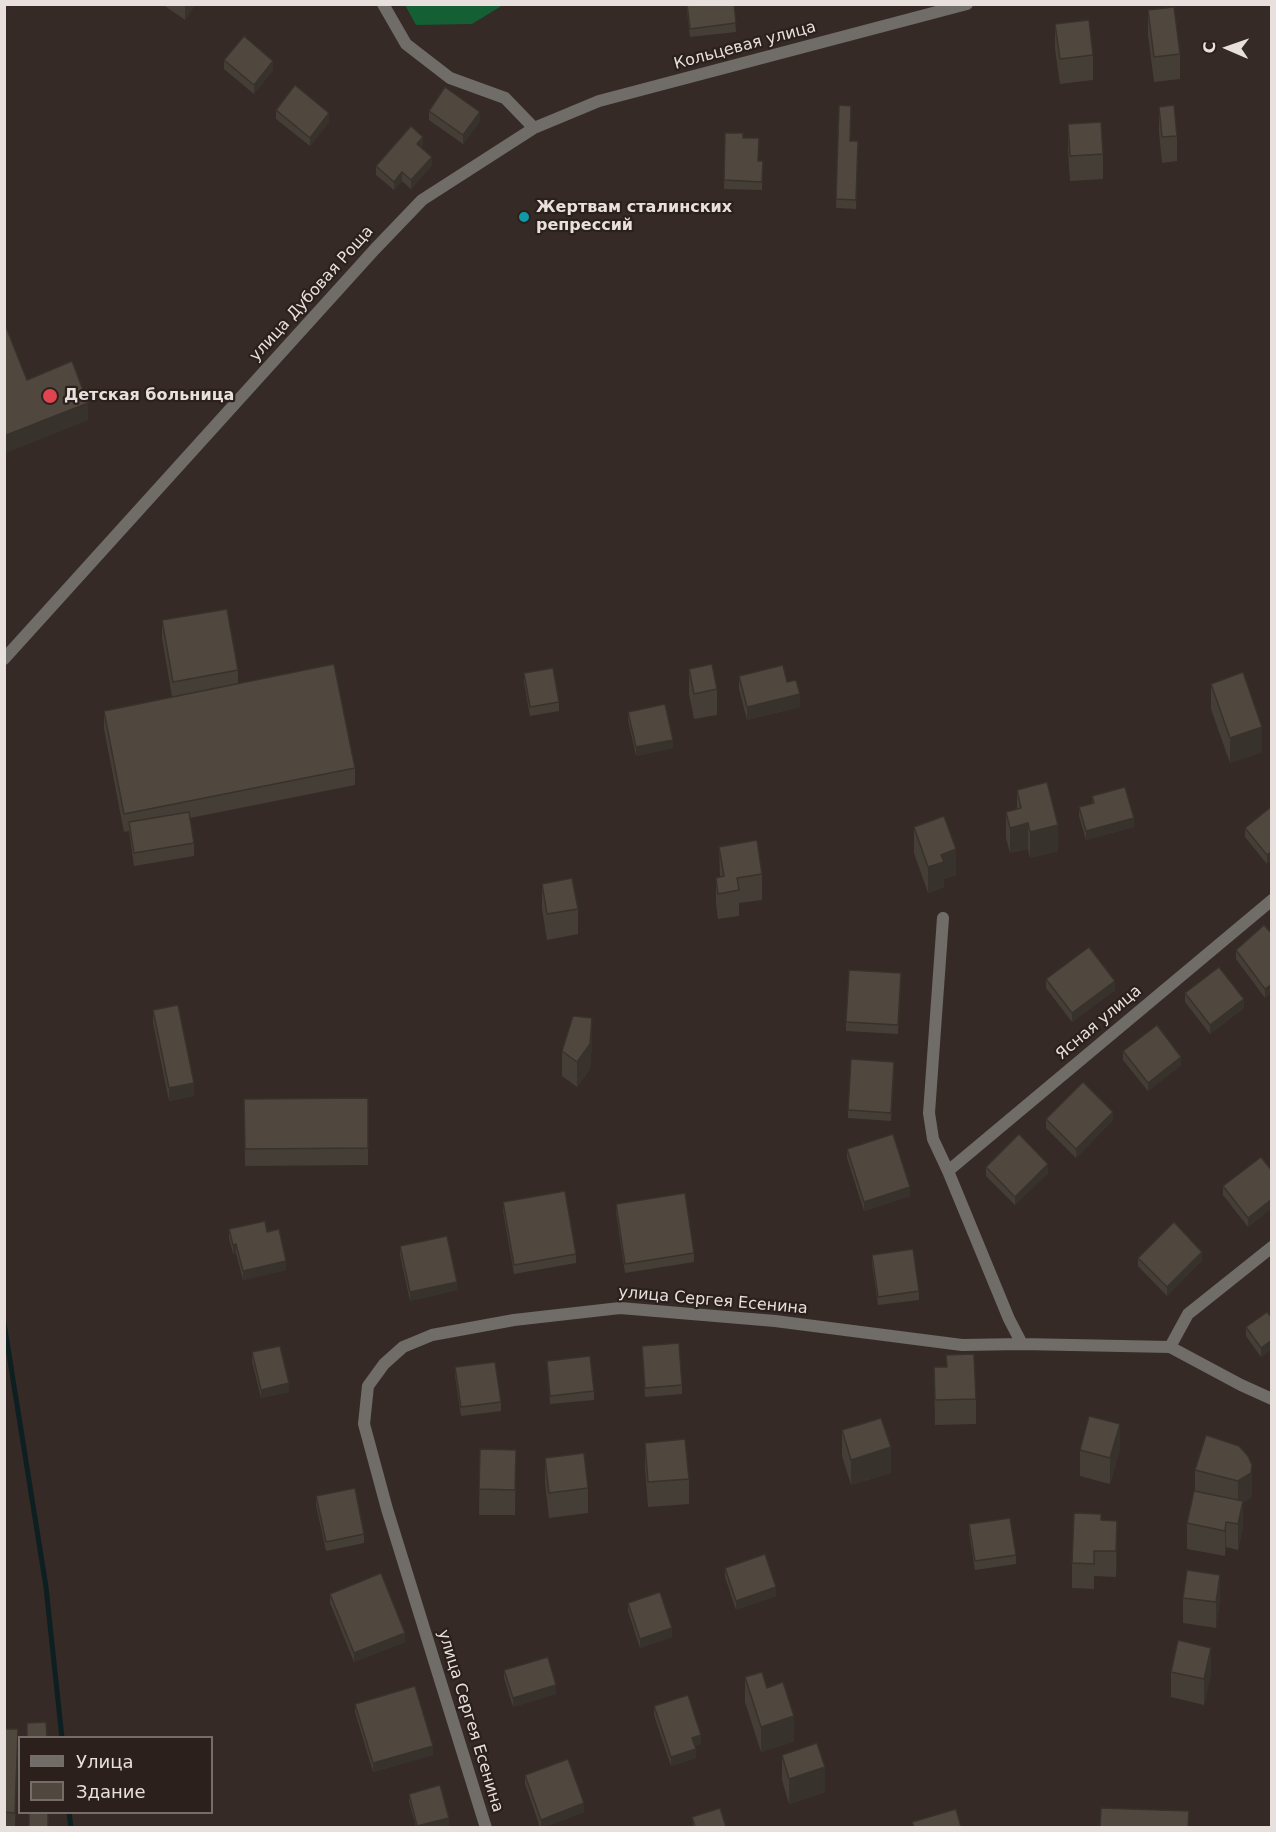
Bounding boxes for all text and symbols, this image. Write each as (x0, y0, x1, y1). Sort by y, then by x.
street label: Кольцевая улица (672, 18, 818, 74)
north arrow (1198, 18, 1258, 78)
text: С (1200, 41, 1219, 54)
place label: Жертвам сталинских репрессий (536, 198, 732, 236)
marker: Жертвам сталинских репрессий (517, 210, 531, 224)
street label: улица Дубовая Роща (246, 222, 378, 366)
place label: Детская больница (64, 386, 234, 406)
marker: Детская больница (41, 387, 59, 405)
street label: Ясная улица (1052, 982, 1146, 1064)
street label: улица Сергея Есенина (618, 1283, 808, 1319)
street label: улица Сергея Есенина (433, 1627, 507, 1815)
legend (18, 1736, 213, 1814)
text: Улица (76, 1751, 133, 1772)
text: Здание (76, 1781, 146, 1802)

